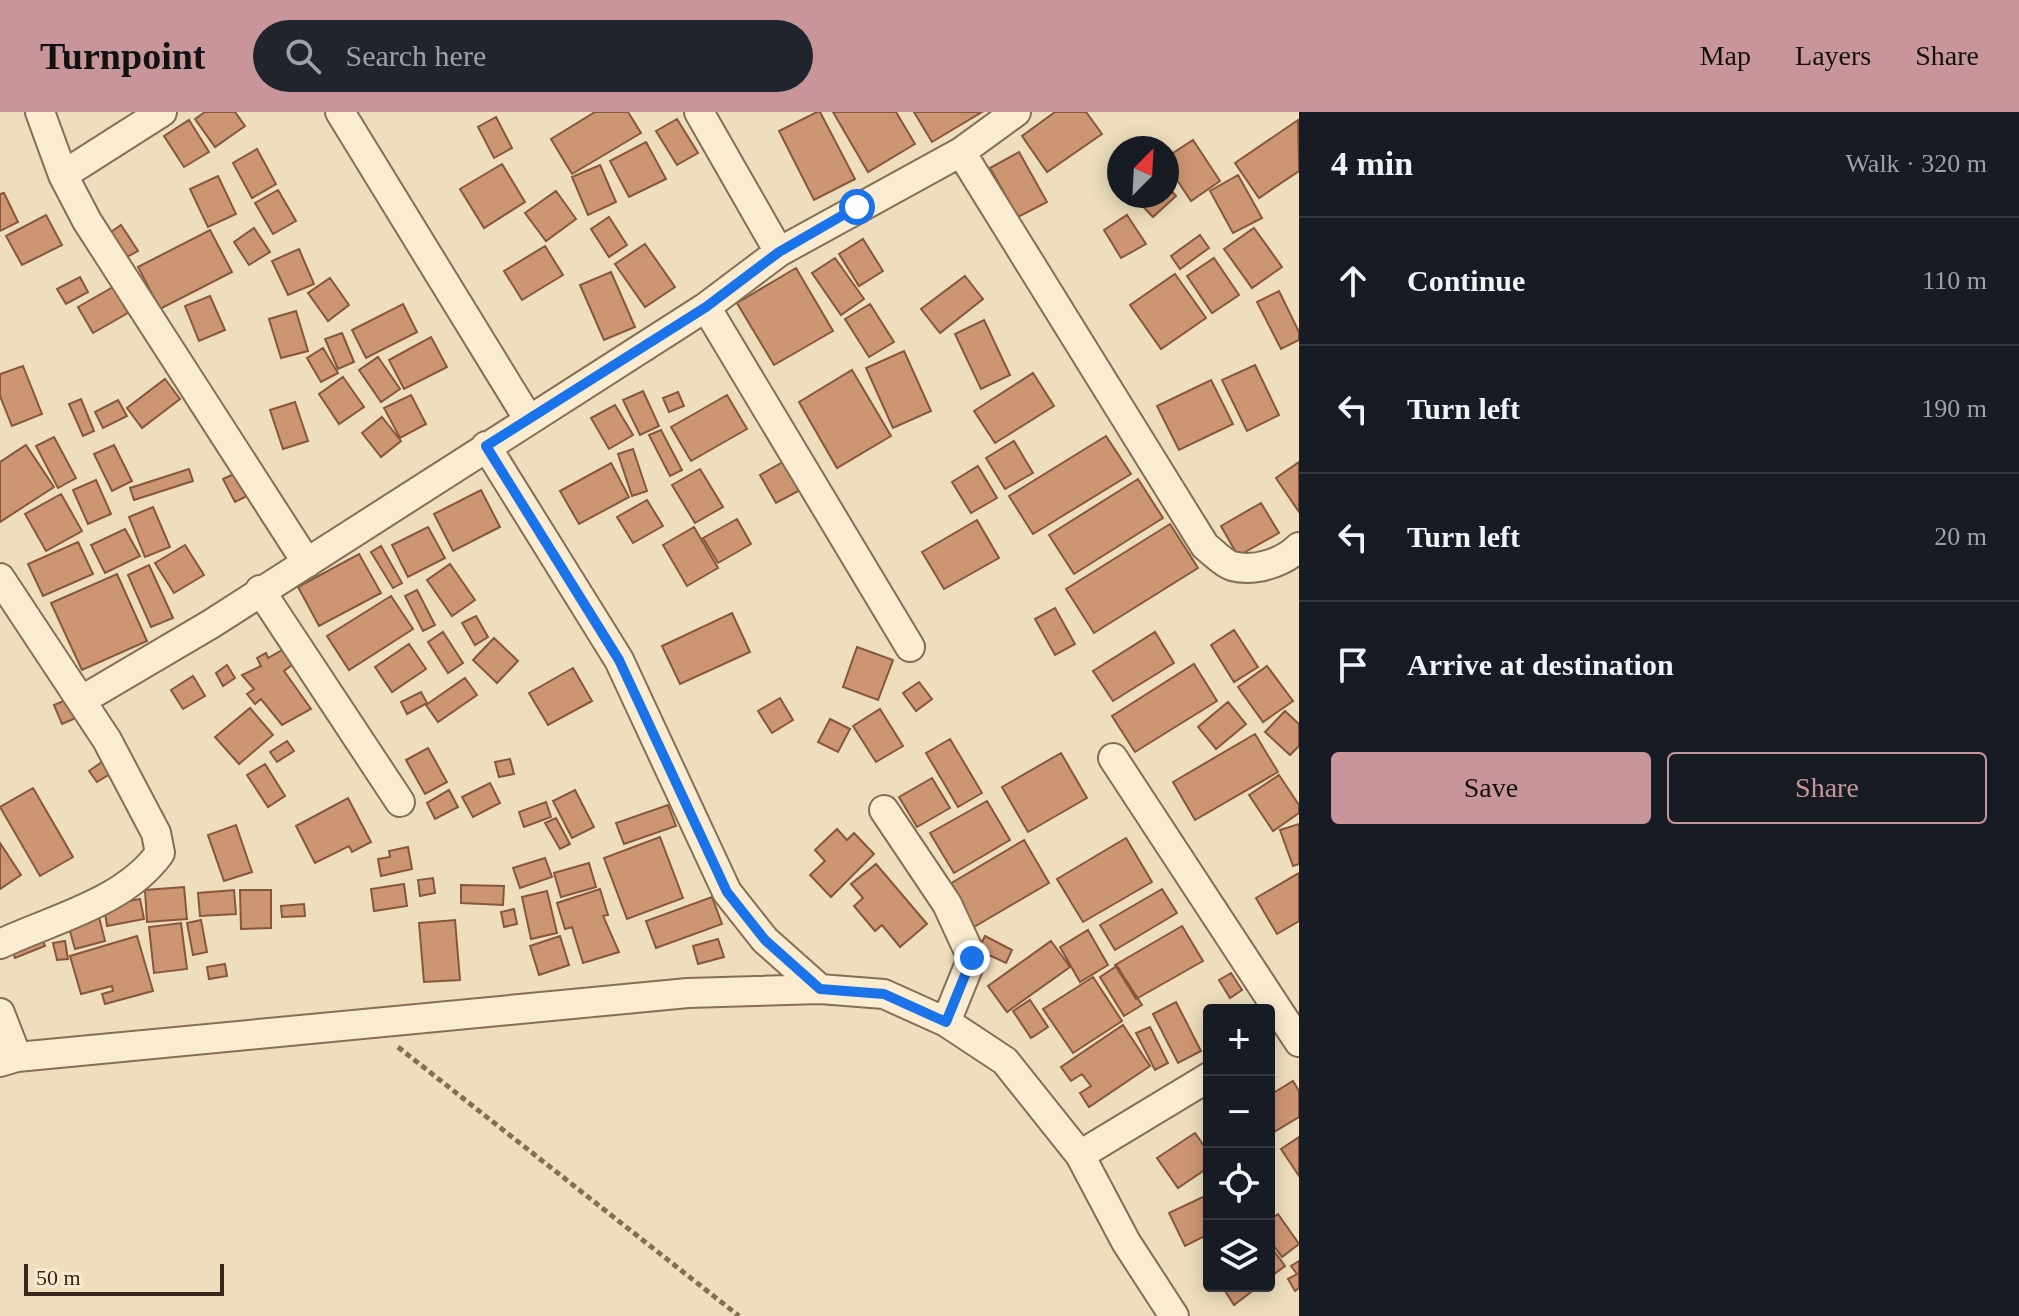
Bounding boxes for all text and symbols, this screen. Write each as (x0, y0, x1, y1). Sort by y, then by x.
search box (253, 20, 813, 92)
icon: search (281, 34, 325, 78)
text: Turnpoint (40, 35, 205, 77)
text: Search here (345, 39, 486, 72)
text: Map (1700, 40, 1751, 71)
text: Layers (1795, 40, 1871, 71)
text: Share (1915, 40, 1979, 71)
north arrow (1107, 136, 1179, 208)
text: 4 min (1331, 145, 1413, 182)
text: Walk · 320 m (1845, 149, 1987, 178)
route start (839, 189, 875, 225)
icon: ahead (1331, 259, 1375, 303)
text: Continue (1407, 264, 1525, 297)
text: 110 m (1922, 266, 1987, 295)
icon: left (1331, 387, 1375, 431)
text: Turn left (1407, 392, 1520, 425)
text: 190 m (1921, 394, 1987, 423)
icon: left (1331, 515, 1375, 559)
text: Turn left (1407, 520, 1520, 553)
text: 20 m (1934, 522, 1987, 551)
icon: arrive (1331, 643, 1375, 687)
text: Arrive at destination (1407, 648, 1674, 681)
button: Save (1331, 752, 1651, 824)
button: Share (1667, 752, 1987, 824)
route end (954, 940, 990, 976)
map controls (1203, 1004, 1275, 1292)
button: + (1203, 1004, 1275, 1076)
button: − (1203, 1076, 1275, 1148)
button: locate (1203, 1148, 1275, 1220)
button: layers (1203, 1220, 1275, 1292)
scale bar (24, 1260, 224, 1296)
text: 50 m (36, 1265, 81, 1290)

